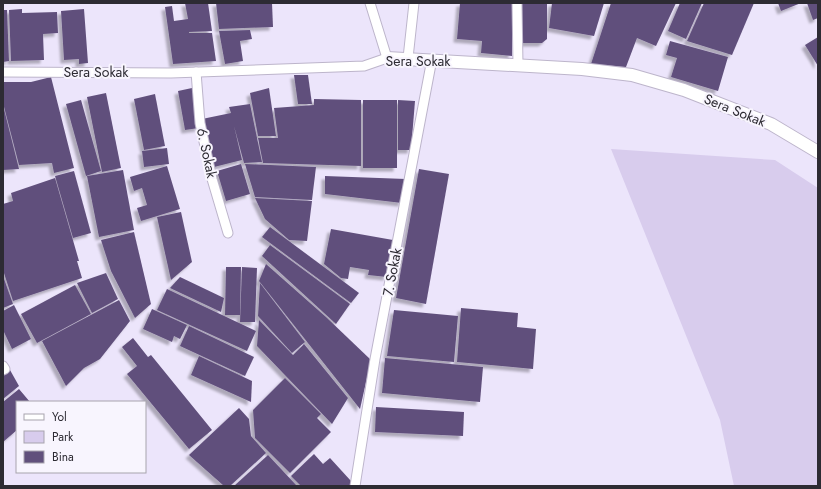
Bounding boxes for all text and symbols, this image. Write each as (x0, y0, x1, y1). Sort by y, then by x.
street label: Sera Sokak (386, 51, 451, 71)
street label: Sera Sokak (64, 62, 129, 82)
street label: Sera Sokak (701, 89, 770, 132)
street label: 6. Sokak (192, 126, 222, 181)
street label: 7. Sokak (378, 245, 407, 298)
legend (16, 401, 146, 473)
text: Yol (52, 408, 67, 426)
text: Park (52, 428, 74, 446)
text: Bina (52, 448, 74, 466)

